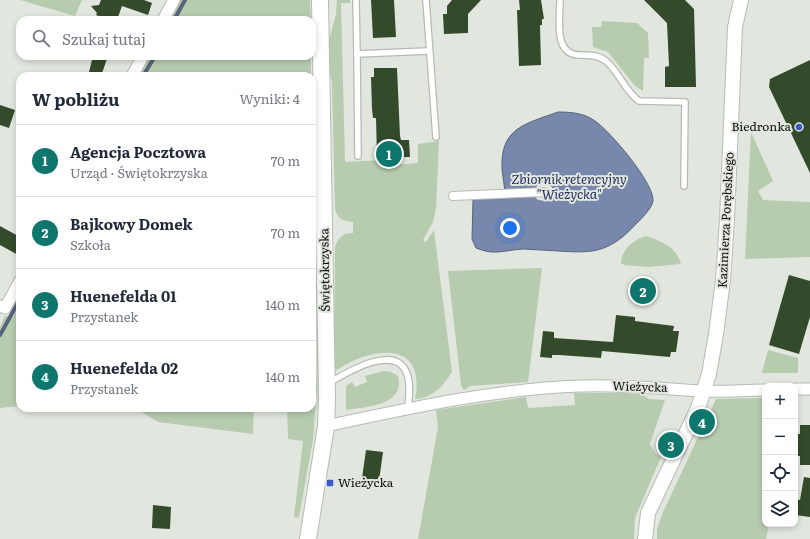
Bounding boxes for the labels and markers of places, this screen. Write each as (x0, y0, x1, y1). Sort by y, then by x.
place label: Biedronka (731, 117, 792, 135)
marker: Biedronka (794, 122, 804, 132)
pin: 1 (376, 139, 402, 169)
pin: 2 (630, 276, 656, 306)
pin: 4 (689, 407, 715, 437)
pin: 3 (658, 430, 684, 460)
place label: Wieżycka (338, 473, 394, 491)
marker: Wieżycka (325, 478, 335, 488)

